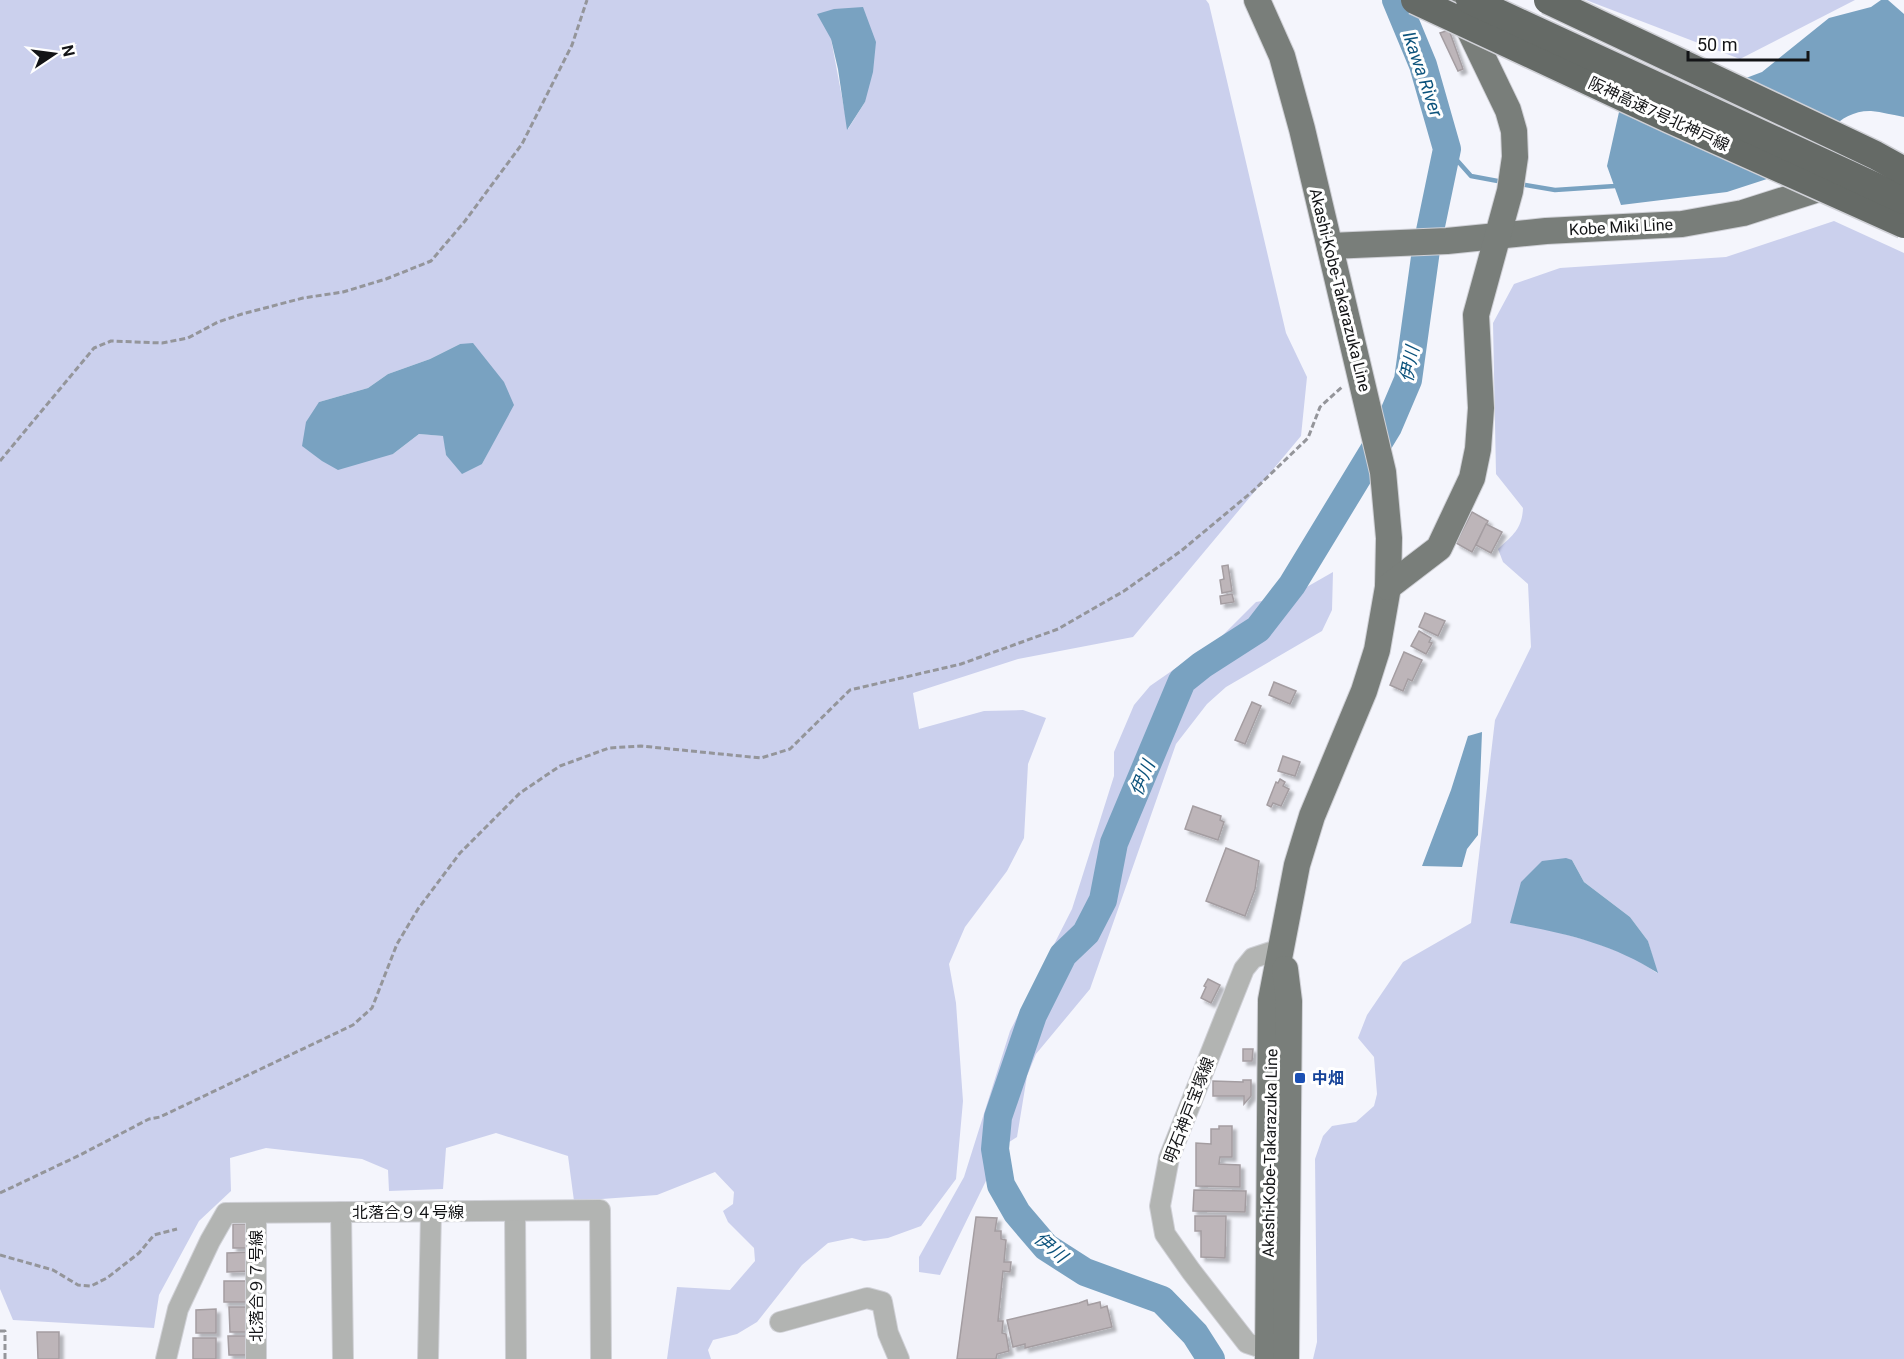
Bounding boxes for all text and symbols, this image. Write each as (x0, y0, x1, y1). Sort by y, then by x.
north arrow (24, 24, 84, 84)
scale bar (1688, 24, 1808, 62)
water label: Ikawa River (1399, 29, 1448, 120)
text: 50 m (1697, 34, 1737, 55)
text: N (58, 43, 79, 58)
street label: 阪神高速7号北神戸線 (1586, 73, 1732, 155)
street label: Akashi-Kobe-Takarazuka Line (1306, 186, 1374, 394)
street label: Kobe Miki Line (1569, 215, 1673, 239)
water label: 伊川 (1395, 342, 1423, 384)
water label: 伊川 (1125, 755, 1159, 799)
street label: Akashi-Kobe-Takarazuka Line (1259, 1048, 1281, 1258)
street label: 明石神戸宝塚線 (1160, 1054, 1218, 1166)
place label: 中畑 (1312, 1069, 1344, 1088)
marker: 中畑 (1293, 1071, 1307, 1085)
street label: 北落合９４号線 (352, 1203, 464, 1222)
water label: 伊川 (1030, 1227, 1073, 1268)
street label: 北落合９７号線 (247, 1230, 266, 1342)

